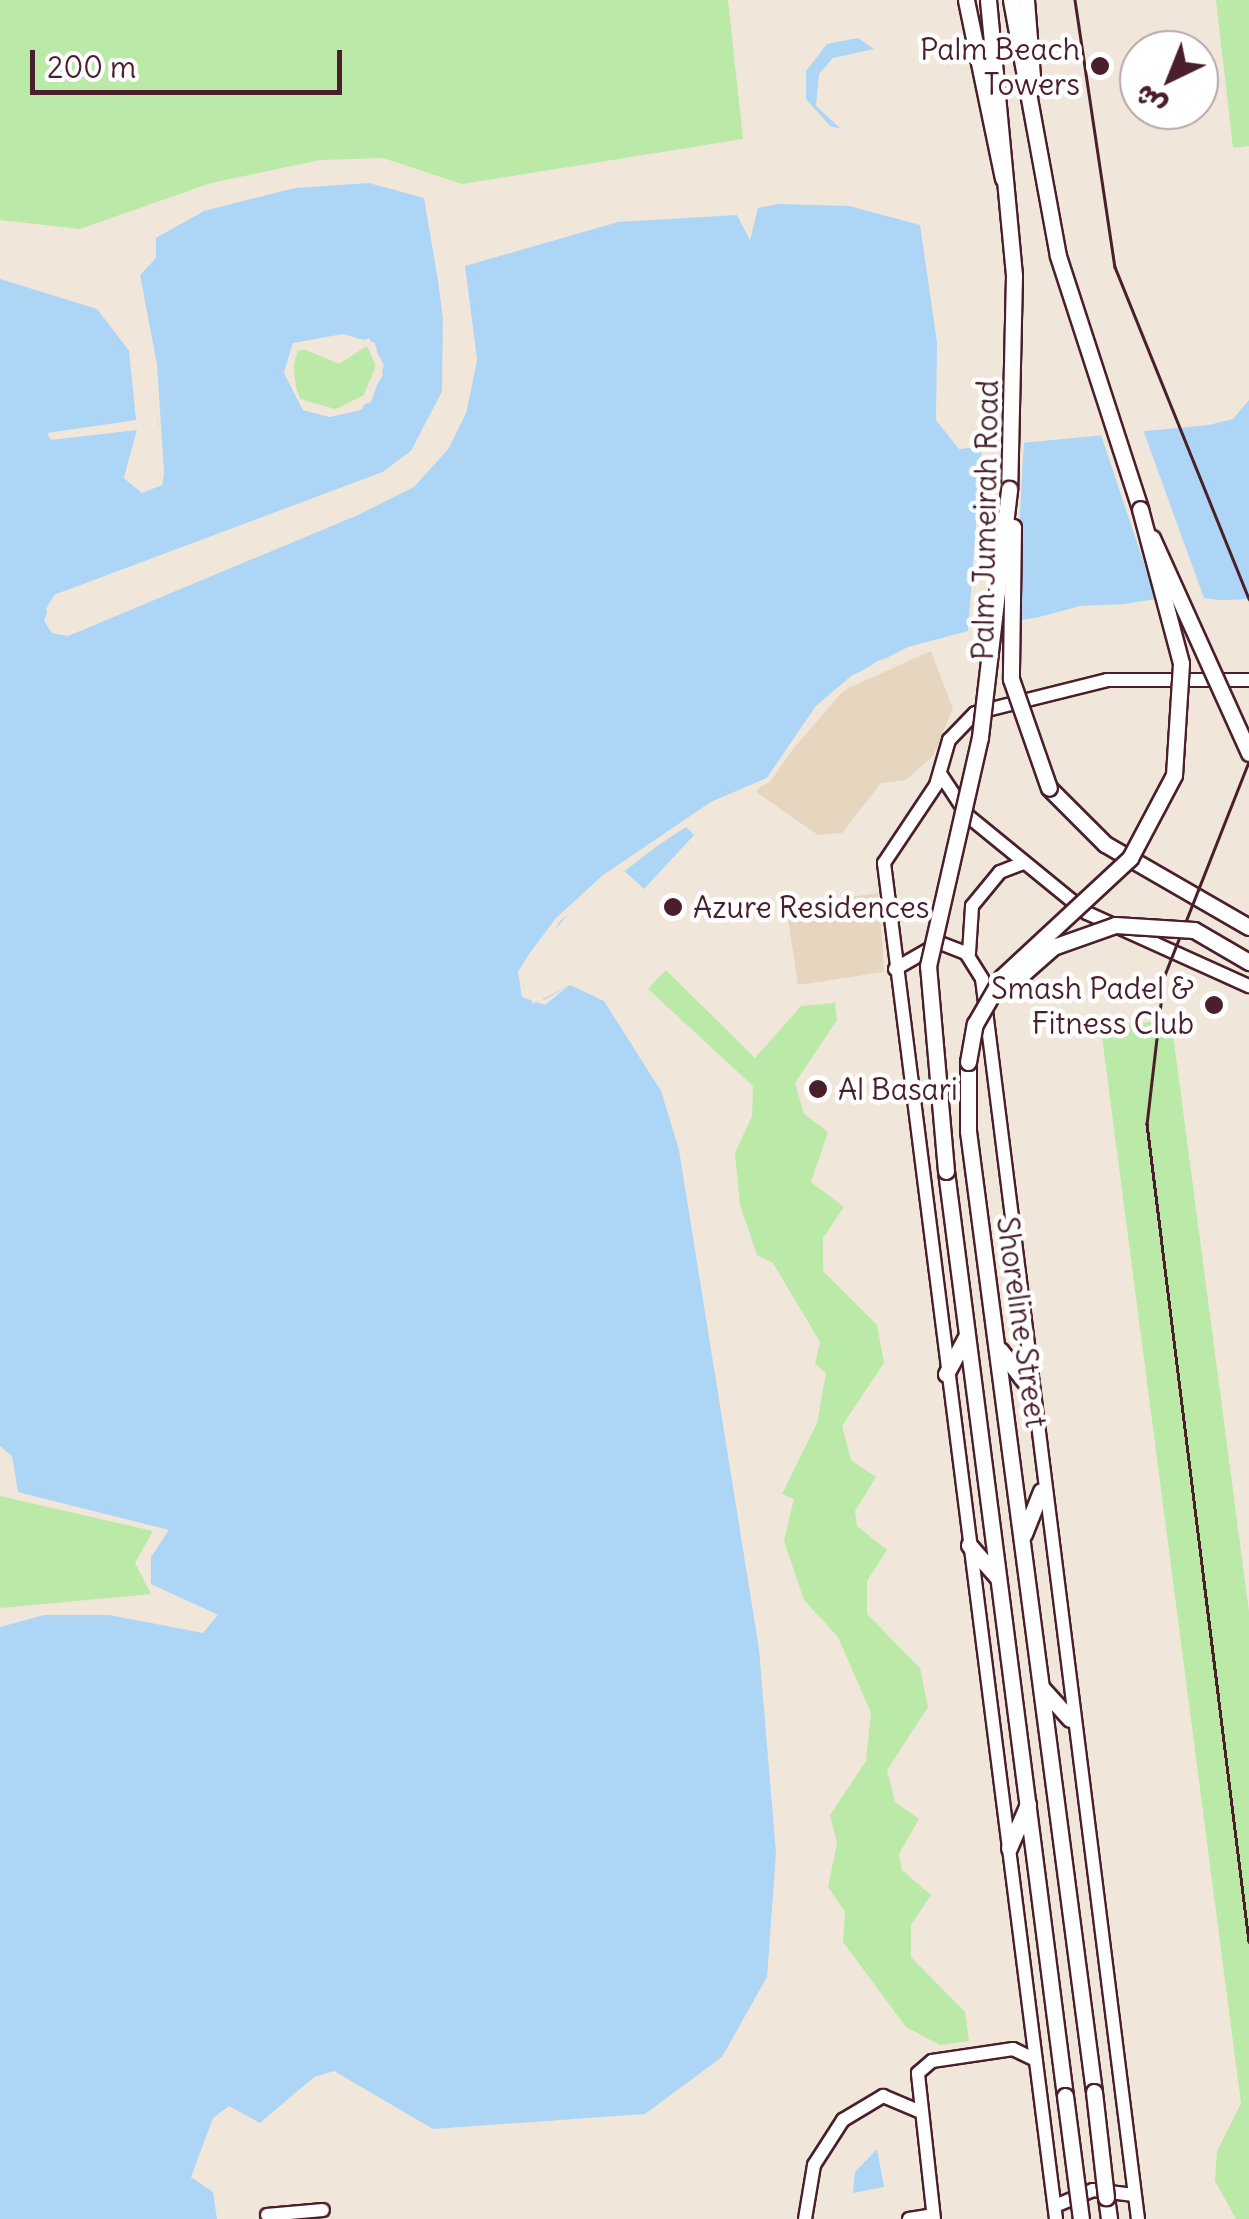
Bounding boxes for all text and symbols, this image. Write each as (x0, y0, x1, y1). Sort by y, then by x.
scale bar (35, 30, 348, 92)
north arrow (1119, 30, 1219, 130)
place label: Palm Beach Towers (920, 31, 1080, 102)
text: 200 m (47, 48, 136, 86)
marker: Palm Beach Towers (1089, 55, 1111, 77)
text: ش (1126, 77, 1173, 124)
street label: Palm Jumeirah Road (965, 380, 1005, 660)
place label: Azure Residences (693, 889, 929, 925)
marker: Azure Residences (662, 896, 684, 918)
place label: Smash Padel & Fitness Club (991, 970, 1194, 1040)
marker: Smash Padel & Fitness Club (1203, 994, 1225, 1016)
place label: Al Basari (838, 1071, 958, 1107)
marker: Al Basari (807, 1078, 829, 1100)
street label: Shoreline Street (989, 1214, 1055, 1430)

